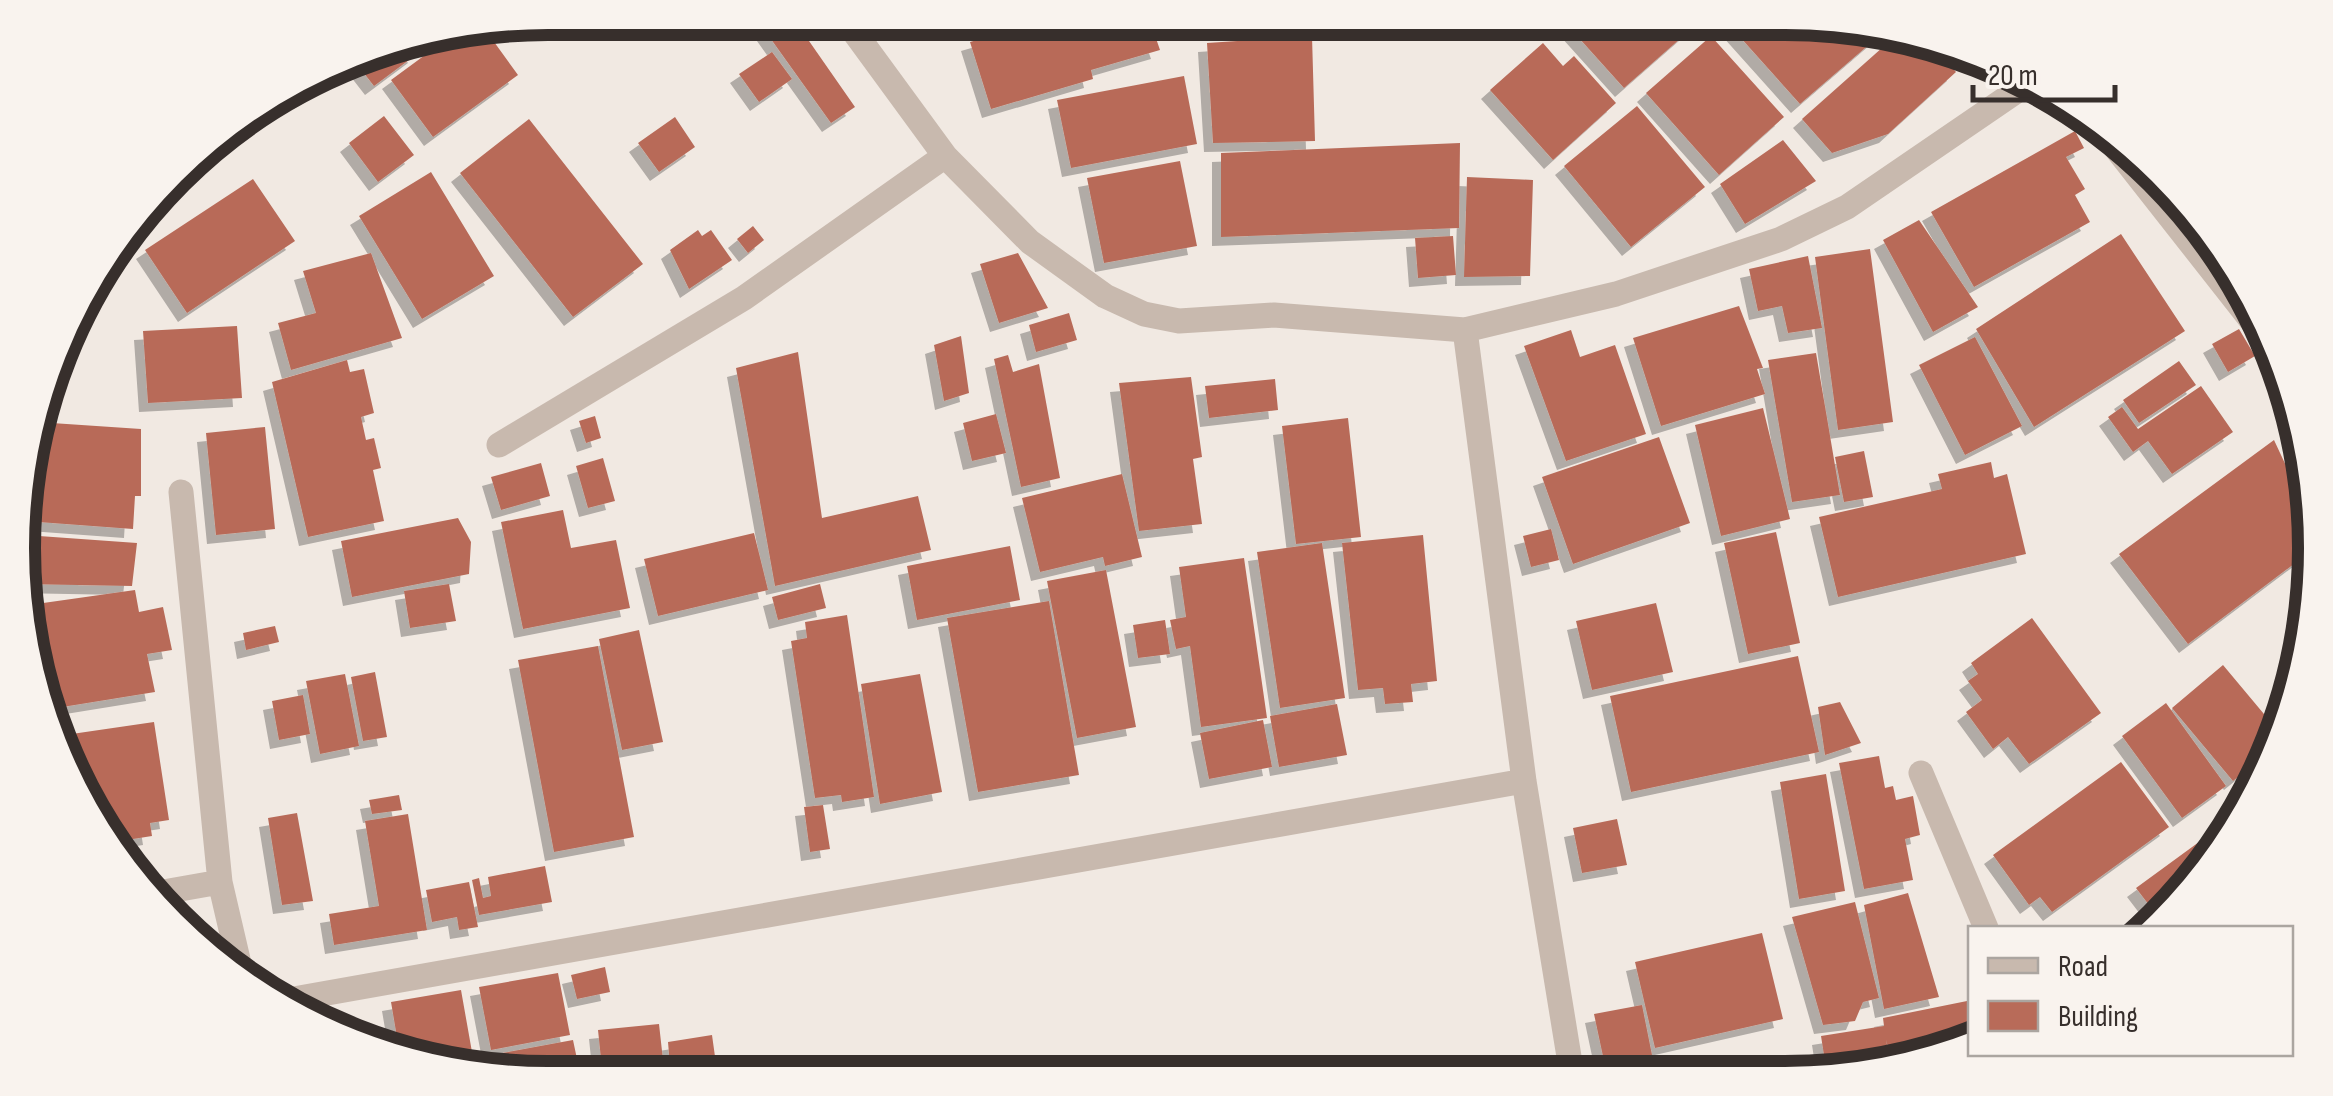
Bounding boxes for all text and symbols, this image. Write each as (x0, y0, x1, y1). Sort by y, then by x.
scale bar (1973, 40, 2116, 102)
text: 20 m (1988, 58, 2038, 94)
legend (1968, 926, 2293, 1056)
text: Road (2058, 949, 2108, 985)
text: Building (2058, 999, 2138, 1035)

